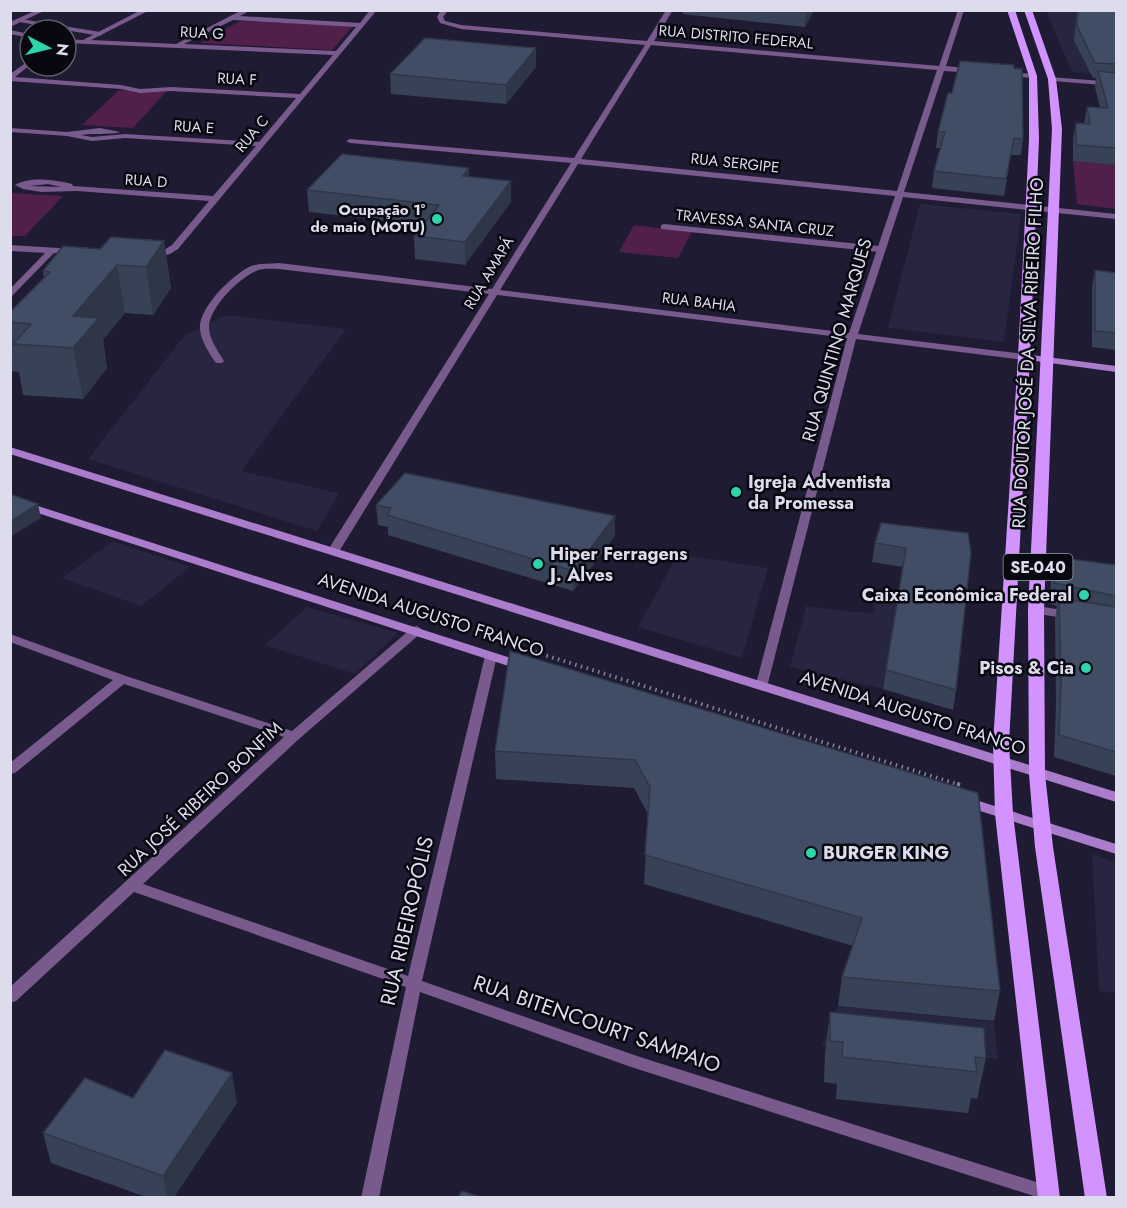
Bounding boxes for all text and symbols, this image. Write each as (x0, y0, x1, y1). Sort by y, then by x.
north arrow (18, 18, 78, 78)
street label: RUA DISTRITO FEDERAL (658, 19, 814, 55)
street label: RUA G (180, 21, 224, 45)
text: N (50, 42, 75, 57)
street label: RUA F (217, 67, 257, 91)
street label: RUA C (230, 111, 274, 157)
street label: RUA E (173, 115, 215, 139)
street label: RUA SERGIPE (690, 147, 780, 179)
street label: RUA D (124, 169, 168, 193)
street label: RUA DOUTOR JOSÉ DA SILVA RIBEIRO FILHO (1006, 177, 1050, 529)
place label: Ocupação 1º de maio (MOTU) (310, 199, 426, 238)
street label: TRAVESSA SANTA CRUZ (675, 204, 835, 242)
marker: Ocupação 1º de maio (MOTU) (430, 212, 444, 226)
street label: RUA AMAPÁ (459, 232, 519, 313)
street label: RUA QUINTINO MARQUES (795, 235, 879, 445)
street label: RUA BAHIA (661, 287, 737, 317)
place label: Igreja Adventista da Promessa (748, 469, 891, 516)
marker: Igreja Adventista da Promessa (729, 485, 743, 499)
place label: Hiper Ferragens J. Alves (547, 541, 687, 588)
road number: SE-040 (1004, 554, 1072, 580)
marker: Hiper Ferragens J. Alves (531, 557, 545, 571)
street label: AVENIDA AUGUSTO FRANCO (315, 566, 547, 664)
place label: Caixa Econômica Federal (862, 582, 1072, 608)
marker: Caixa Econômica Federal (1077, 588, 1091, 602)
place label: Pisos & Cia (979, 655, 1074, 681)
marker: Pisos & Cia (1079, 661, 1093, 675)
street label: AVENIDA AUGUSTO FRANCO (797, 664, 1029, 762)
street label: RUA JOSÉ RIBEIRO BONFIM (112, 715, 288, 883)
street label: RUA RIBEIROPÓLIS (373, 833, 441, 1009)
place label: BURGER KING (823, 840, 949, 866)
marker: BURGER KING (804, 846, 818, 860)
street label: RUA BITENCOURT SAMPAIO (469, 968, 725, 1080)

